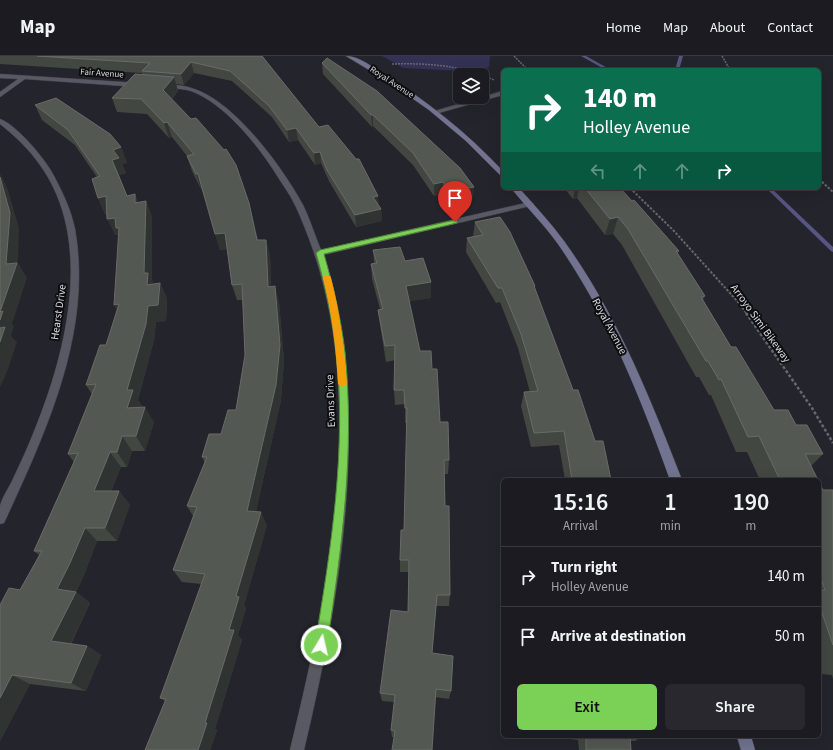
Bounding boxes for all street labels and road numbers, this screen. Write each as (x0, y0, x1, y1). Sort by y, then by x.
street label: Royal Avenue (367, 63, 417, 102)
street label: Fair Avenue (80, 65, 125, 82)
street label: Arroyo Simi Bikeway (727, 281, 794, 366)
street label: Hearst Drive (47, 283, 70, 341)
street label: Royal Avenue (589, 296, 631, 357)
street label: Evans Drive (322, 374, 339, 428)

